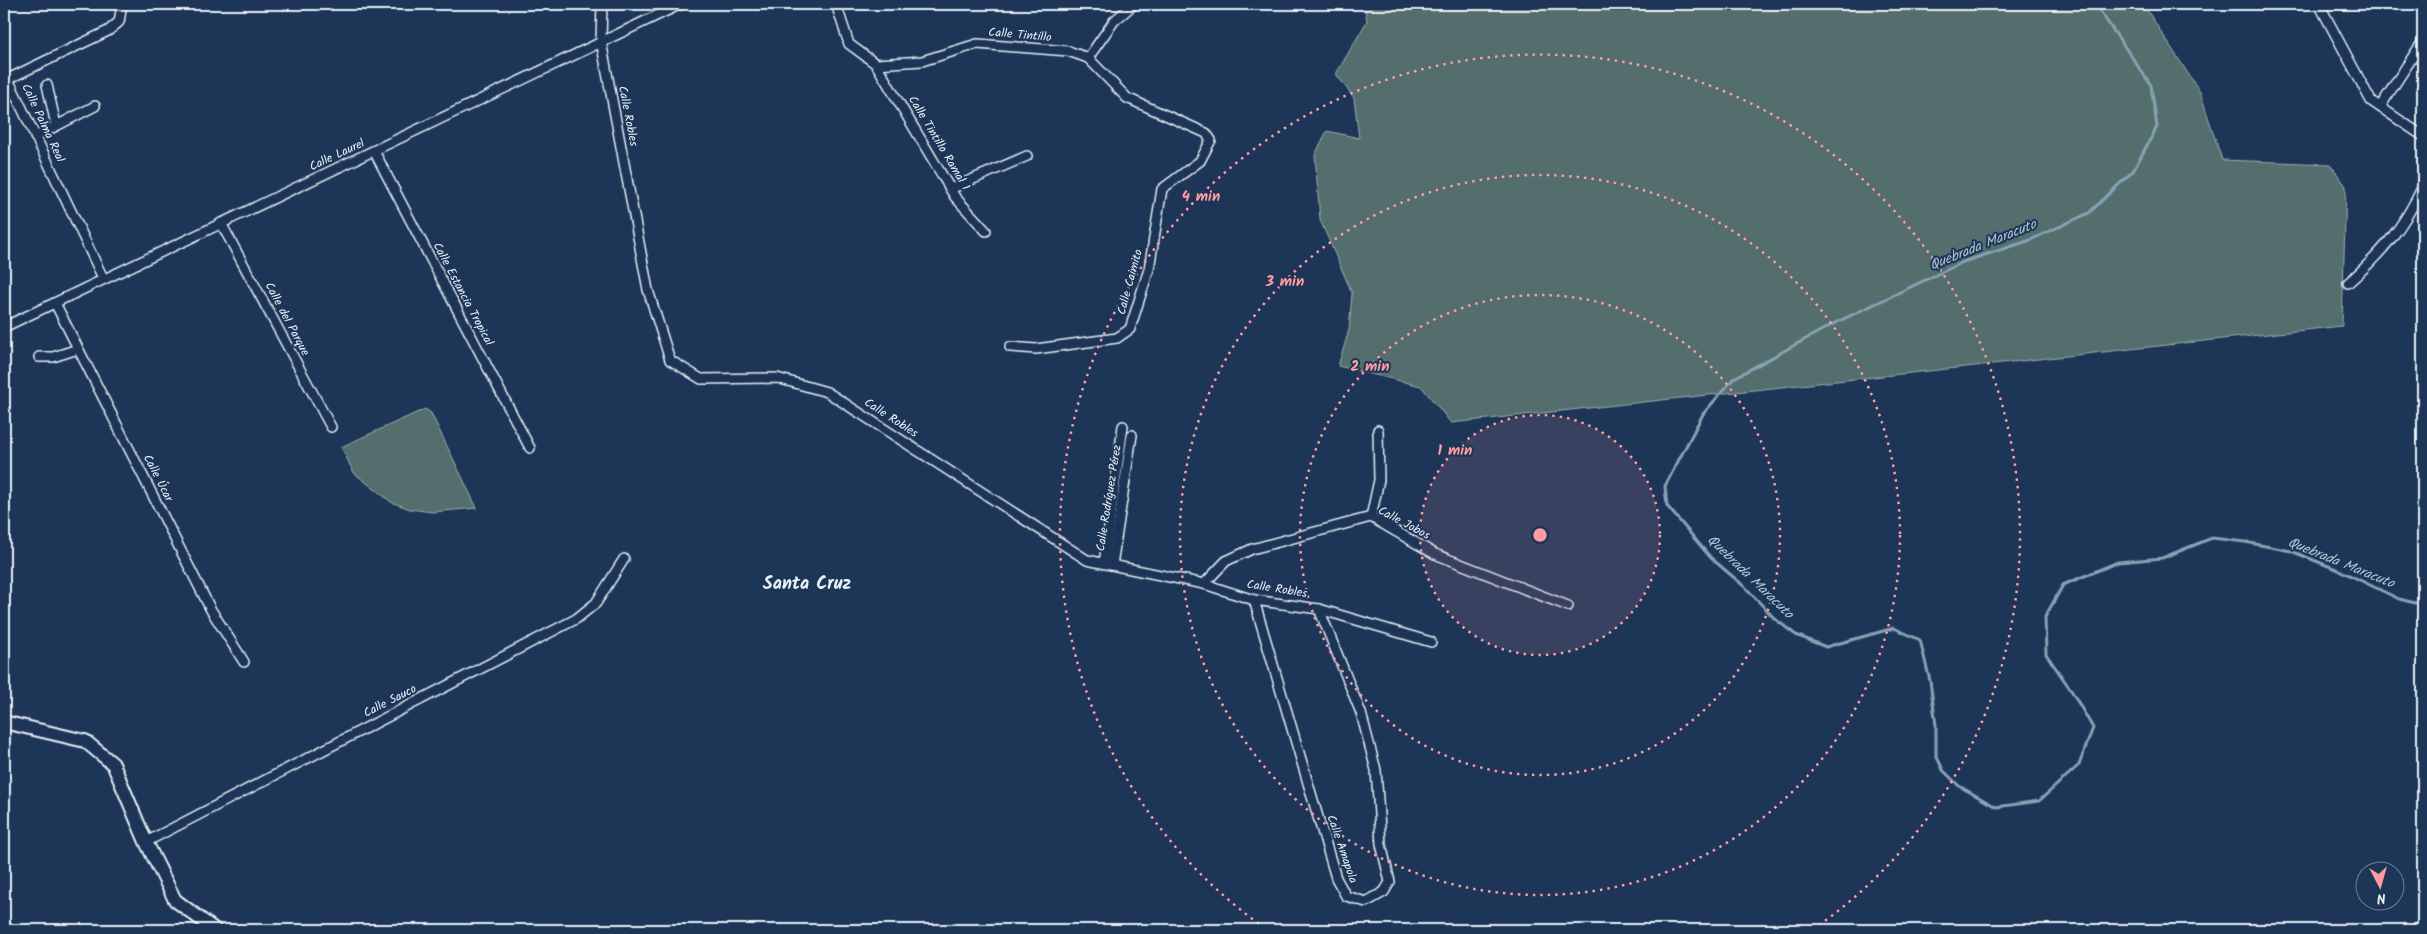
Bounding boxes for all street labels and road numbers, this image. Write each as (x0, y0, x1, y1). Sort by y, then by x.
street label: Calle Tintillo (988, 23, 1052, 47)
street label: Calle Palma Real (16, 80, 70, 166)
street label: Calle Robles (613, 84, 643, 148)
street label: Calle Tintillo Ramal 1 (903, 92, 975, 194)
street label: Calle Laurel (306, 134, 368, 176)
street label: Calle Estancia Tropical (428, 239, 498, 349)
street label: Calle Caimito (1112, 247, 1148, 317)
street label: Calle del Parque (260, 279, 315, 360)
street label: Calle Robles (860, 393, 922, 443)
street label: Calle Rodríguez Pérez (1091, 443, 1127, 553)
street label: Calle Úcar (138, 451, 178, 506)
street label: Calle Jobos (1374, 501, 1434, 545)
street label: Calle Robles (1245, 575, 1309, 603)
street label: Calle Sauco (360, 679, 420, 723)
street label: Calle Amapola (1321, 812, 1363, 886)

